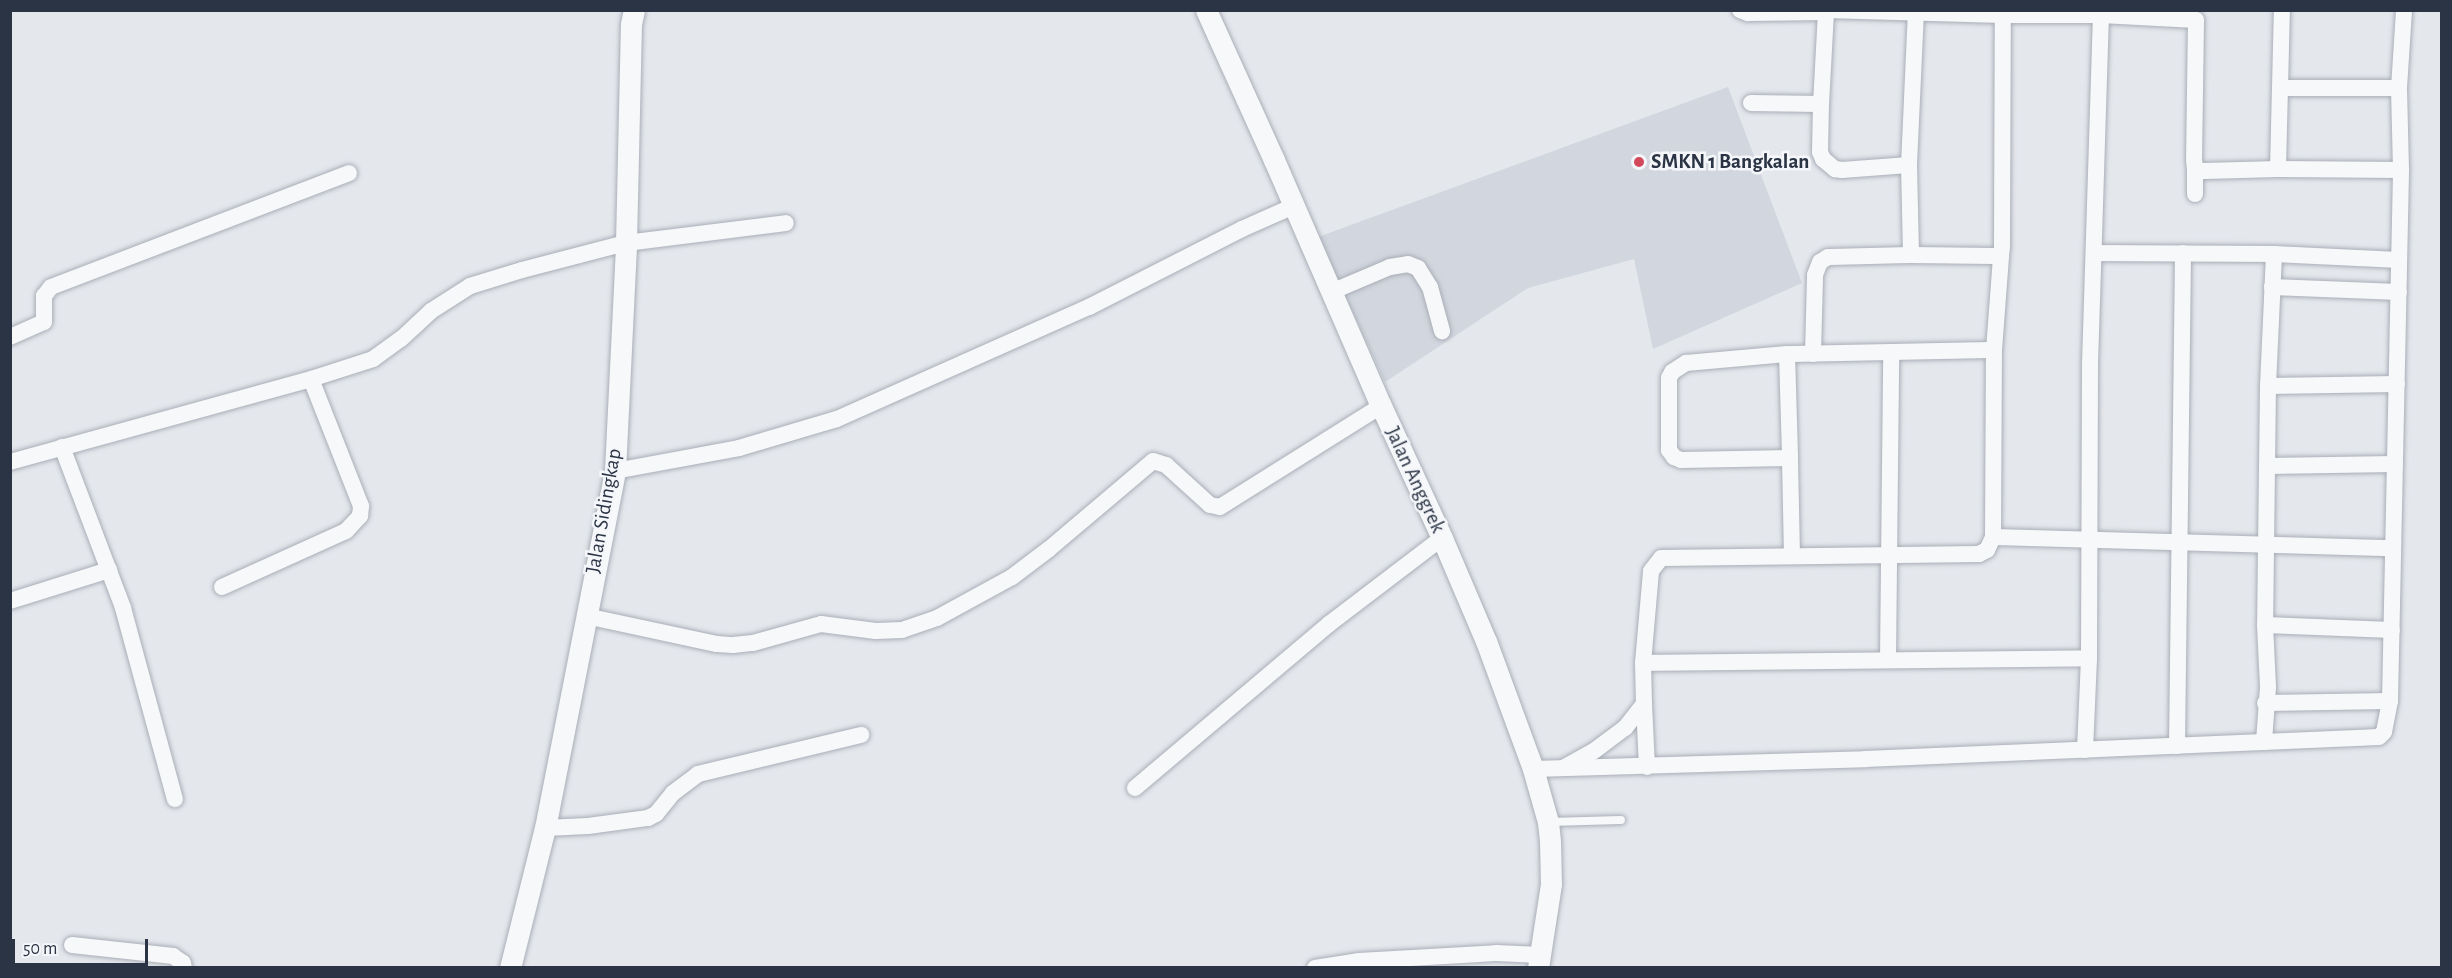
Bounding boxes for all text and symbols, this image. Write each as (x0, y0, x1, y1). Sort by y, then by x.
place label: SMKN 1 Bangkalan (1651, 149, 1809, 175)
marker: SMKN 1 Bangkalan (1632, 155, 1646, 169)
street label: Jalan Anggrek (1379, 423, 1451, 537)
street label: Jalan Sidingkap (581, 447, 627, 575)
scale bar (15, 927, 152, 965)
text: 50 m (23, 940, 57, 958)

